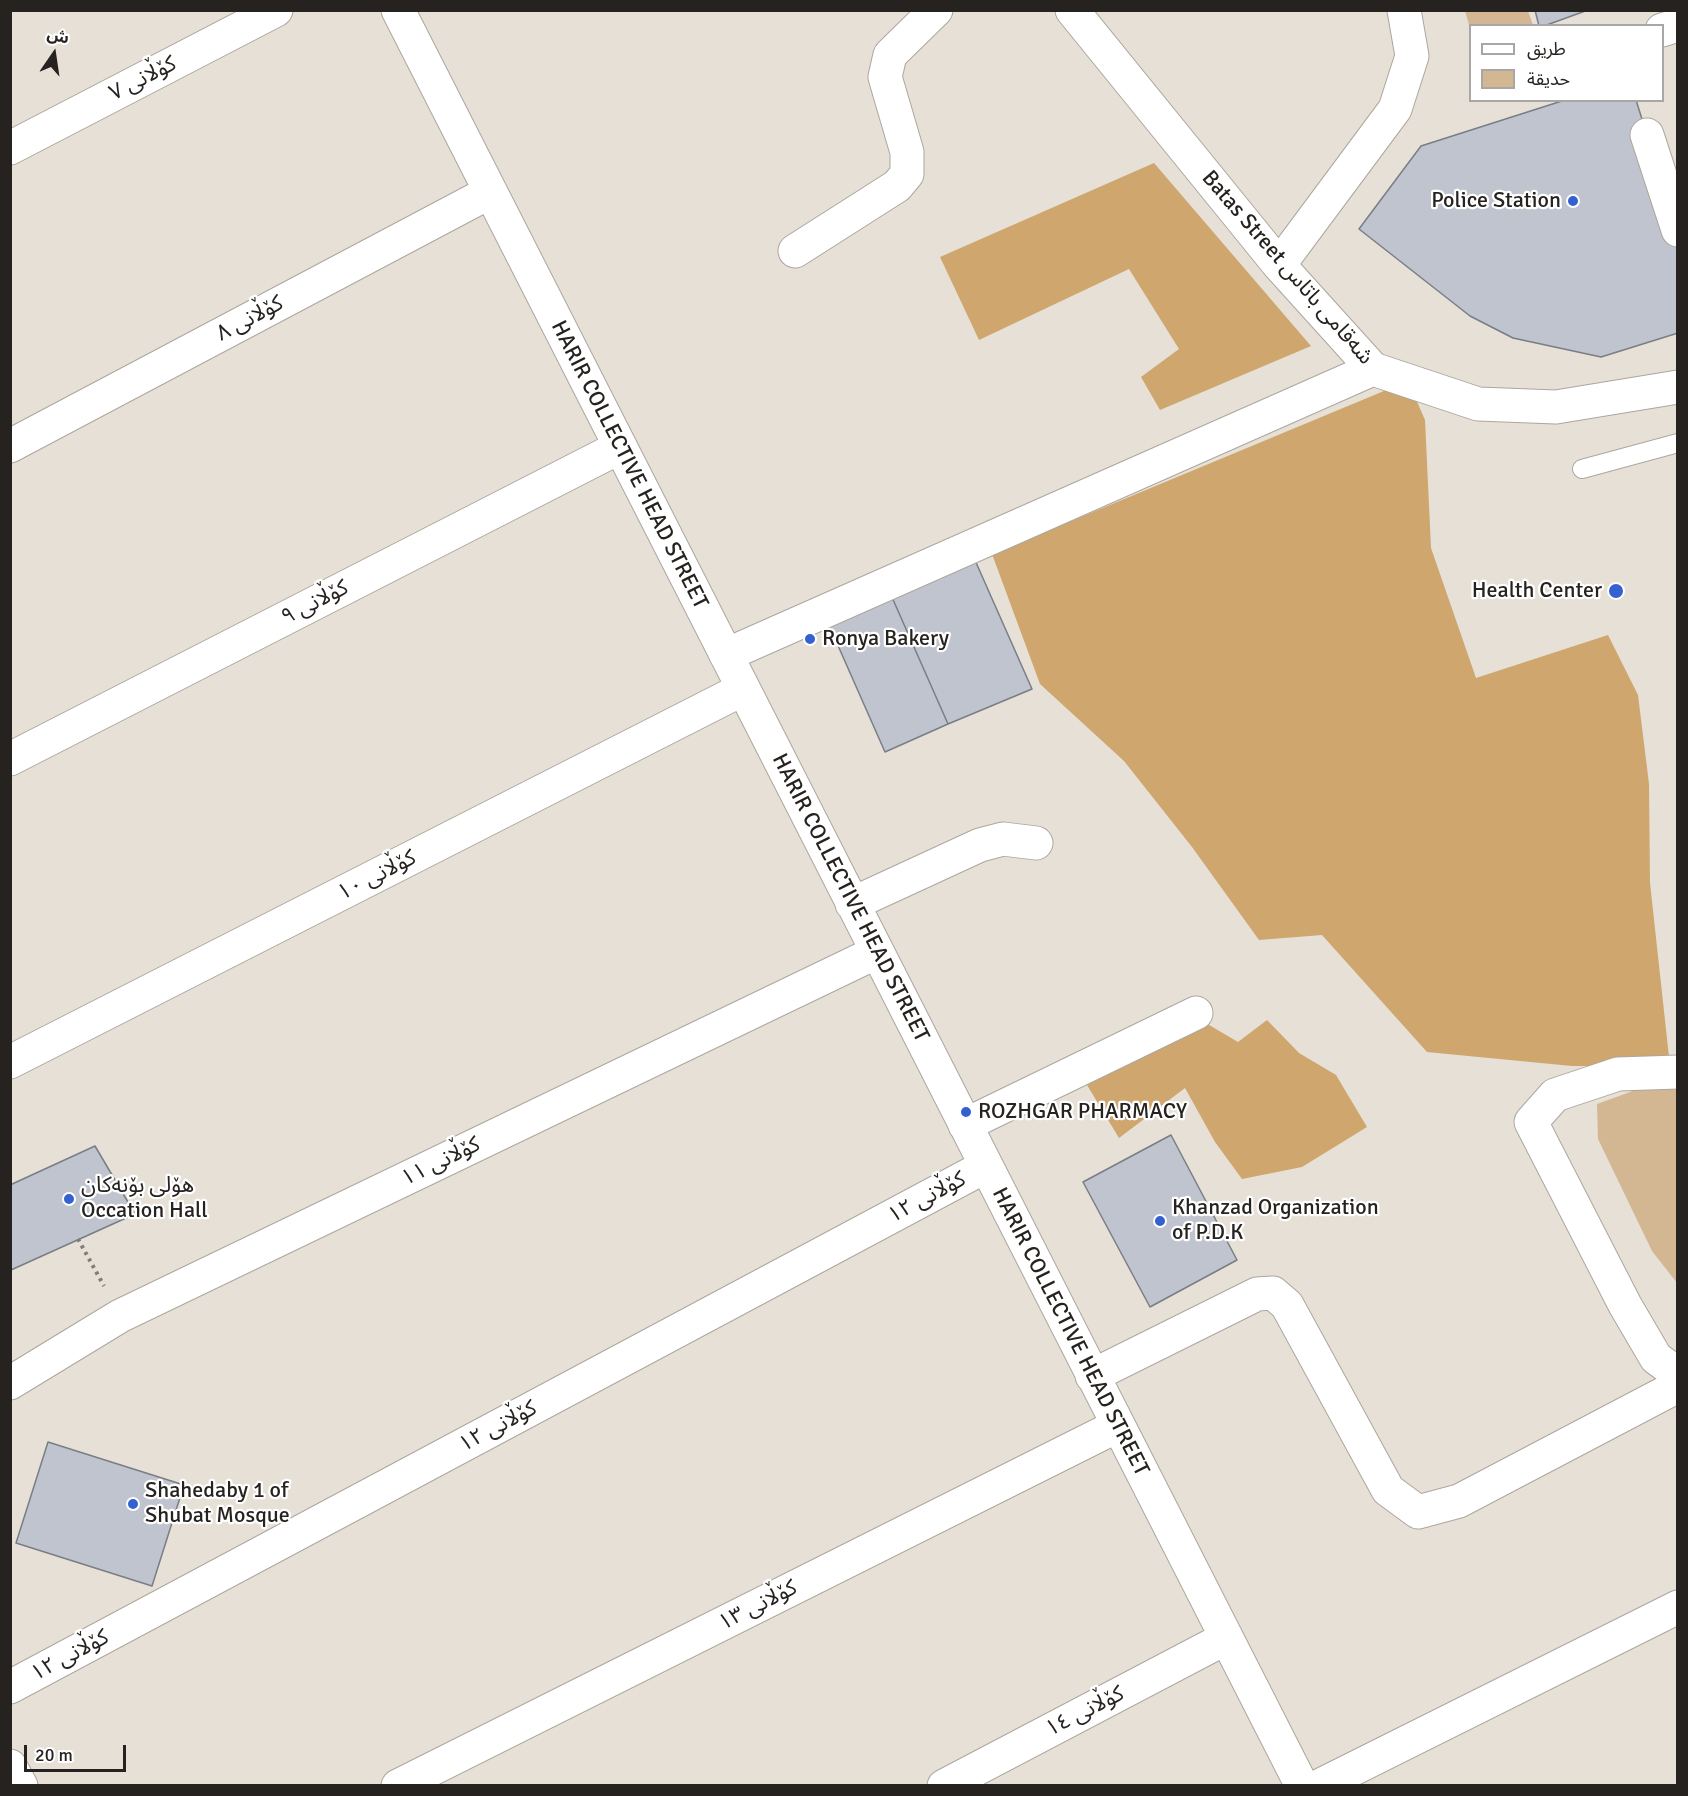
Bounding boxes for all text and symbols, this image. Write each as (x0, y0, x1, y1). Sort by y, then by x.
north arrow (24, 24, 84, 84)
text: ش (45, 24, 71, 49)
legend (1469, 24, 1664, 102)
text: طريق (1527, 38, 1566, 60)
street label: کۆڵانی ٧ (105, 51, 181, 107)
text: حديقة (1527, 68, 1570, 90)
street label: Batas Street شەقامی باتاس (1196, 166, 1378, 370)
place label: Police Station (1431, 188, 1561, 214)
marker: Police Station (1566, 194, 1580, 208)
street label: کۆڵانی ٨ (212, 290, 288, 348)
street label: HARIR COLLECTIVE HEAD STREET (545, 316, 713, 614)
street label: کۆڵانی ٩ (277, 575, 353, 631)
place label: Health Center (1472, 578, 1602, 604)
marker: Health Center (1607, 582, 1625, 600)
place label: Ronya Bakery (822, 626, 949, 652)
marker: Ronya Bakery (803, 632, 817, 646)
street label: HARIR COLLECTIVE HEAD STREET (766, 749, 934, 1047)
street label: کۆڵانی ١٠ (333, 845, 421, 907)
place label: ROZHGAR PHARMACY (978, 1099, 1187, 1125)
marker: ROZHGAR PHARMACY (959, 1105, 973, 1119)
street label: کۆڵانی ١١ (397, 1132, 485, 1192)
street label: کۆڵانی ١٢ (884, 1167, 970, 1229)
place label: هۆلی بۆنەکان Occation Hall (81, 1173, 208, 1224)
street label: HARIR COLLECTIVE HEAD STREET (986, 1183, 1154, 1481)
marker: هۆلی بۆنەکان Occation Hall (62, 1192, 76, 1206)
place label: Khanzad Organization of P.D.K (1172, 1195, 1379, 1246)
marker: Khanzad Organization of P.D.K (1153, 1214, 1167, 1228)
street label: کۆڵانی ١٢ (455, 1396, 541, 1458)
place label: Shahedaby 1 of Shubat Mosque (145, 1478, 290, 1530)
marker: Shahedaby 1 of Shubat Mosque (126, 1497, 140, 1511)
street label: کۆڵانی ١٣ (714, 1575, 802, 1637)
street label: کۆڵانی ١٢ (27, 1625, 113, 1687)
street label: کۆڵانی ١٤ (1041, 1681, 1129, 1743)
scale bar (27, 1733, 129, 1771)
text: 20 m (35, 1744, 73, 1766)

